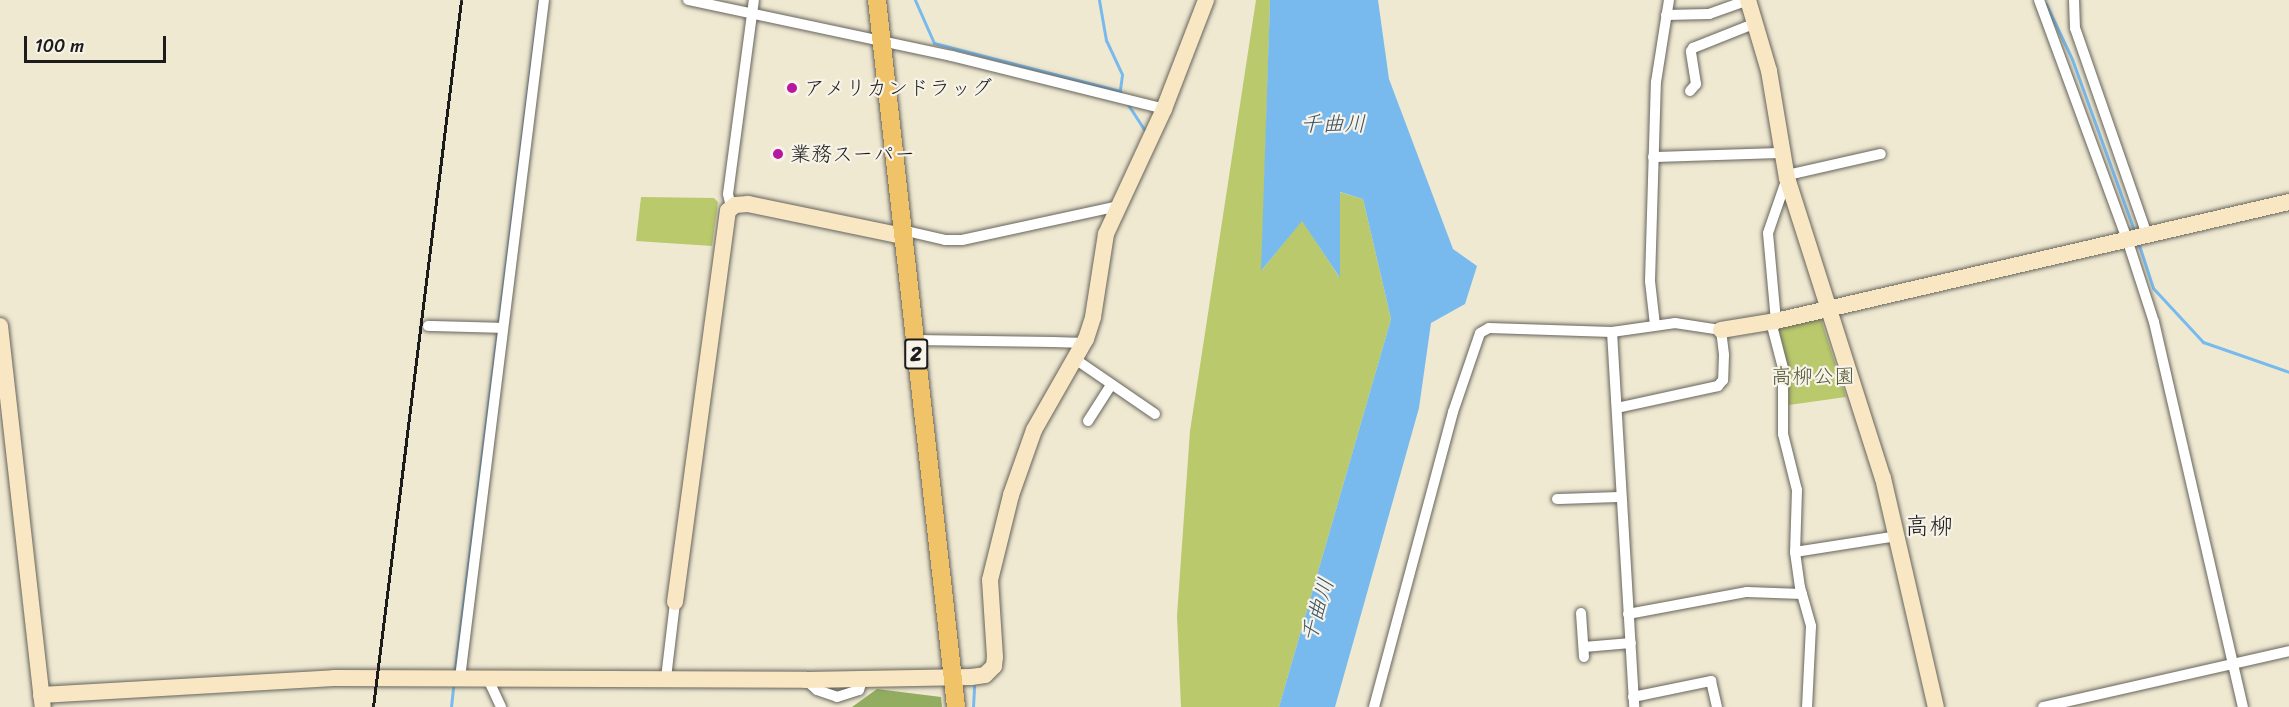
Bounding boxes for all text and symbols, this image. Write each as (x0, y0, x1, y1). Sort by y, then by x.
scale bar (27, 24, 170, 62)
text: 100 m (35, 30, 84, 62)
place label: アメリカンドラッグ (804, 75, 993, 101)
marker: アメリカンドラッグ (785, 81, 799, 95)
water label: 千曲川 (1300, 111, 1366, 137)
place label: 業務スーパー (790, 141, 915, 167)
marker: 業務スーパー (771, 147, 785, 161)
road number: 2 (904, 337, 928, 371)
park label: 高柳公園 (1771, 363, 1855, 389)
district label: 高柳 (1905, 513, 1953, 541)
water label: 千曲川 (1295, 575, 1339, 645)

